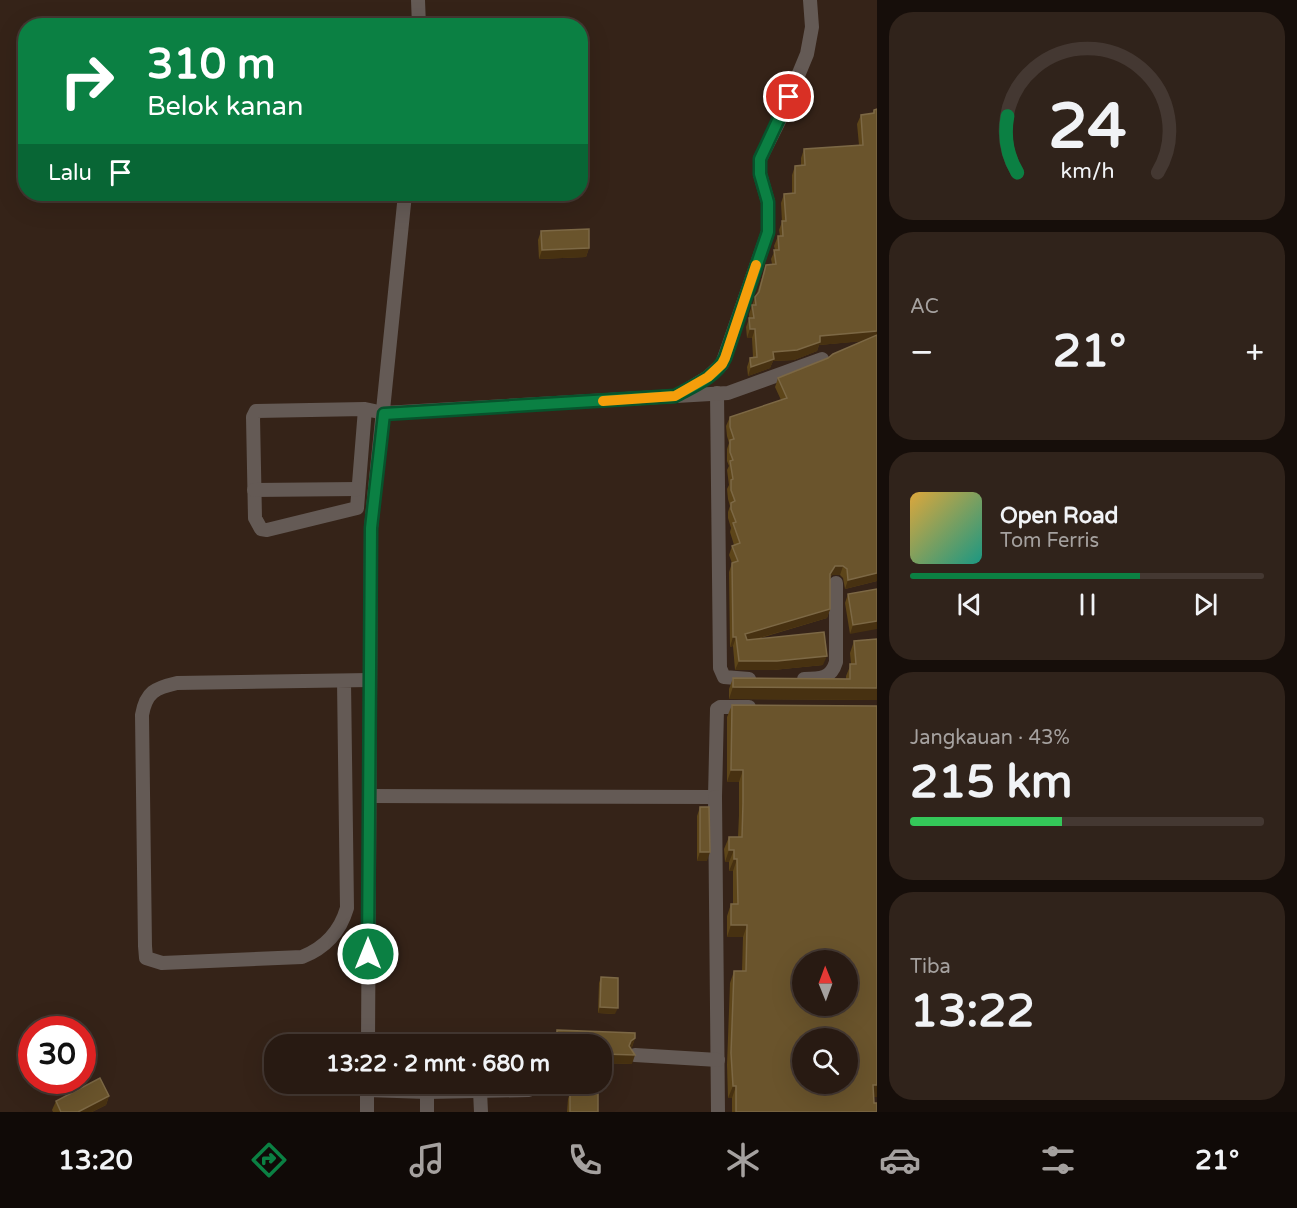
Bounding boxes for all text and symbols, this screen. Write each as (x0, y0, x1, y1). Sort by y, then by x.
text: 310 m (147, 39, 276, 90)
icon: right (48, 42, 126, 120)
pin (763, 71, 814, 122)
icon: arrive (772, 80, 805, 113)
text: Belok kanan (147, 90, 303, 123)
text: 24 (1048, 90, 1126, 165)
icon: arrive (104, 156, 137, 189)
text: km/h (1060, 158, 1114, 184)
text: Lalu (48, 160, 92, 186)
text: AC (910, 295, 939, 319)
text: 21° (1053, 325, 1126, 379)
text: − (910, 333, 934, 372)
text: + (1245, 333, 1264, 372)
text: Open Road (1000, 503, 1118, 529)
text: Tom Ferris (1000, 529, 1099, 553)
icon: previous (953, 588, 986, 621)
icon: pause (1071, 588, 1104, 621)
icon: next (1189, 588, 1222, 621)
text: Jangkauan · 43% (910, 726, 1070, 750)
text: 215 km (910, 756, 1072, 810)
position arrow (336, 922, 400, 986)
north arrow (792, 950, 858, 1016)
map controls (792, 950, 858, 1094)
text: Tiba (910, 955, 951, 979)
text: 13:22 (910, 985, 1035, 1039)
speed limit sign: 30 (18, 1016, 96, 1094)
button: search (792, 1028, 858, 1094)
text: 13:22 · 2 mnt · 680 m (326, 1051, 550, 1077)
icon: directions (248, 1139, 290, 1181)
icon: music (406, 1139, 448, 1181)
icon: phone (564, 1139, 606, 1181)
icon: climate (722, 1139, 764, 1181)
icon: car (879, 1139, 921, 1181)
icon: filters (1037, 1139, 1079, 1181)
text: 13:20 (58, 1144, 133, 1177)
text: 21° (1195, 1144, 1239, 1177)

